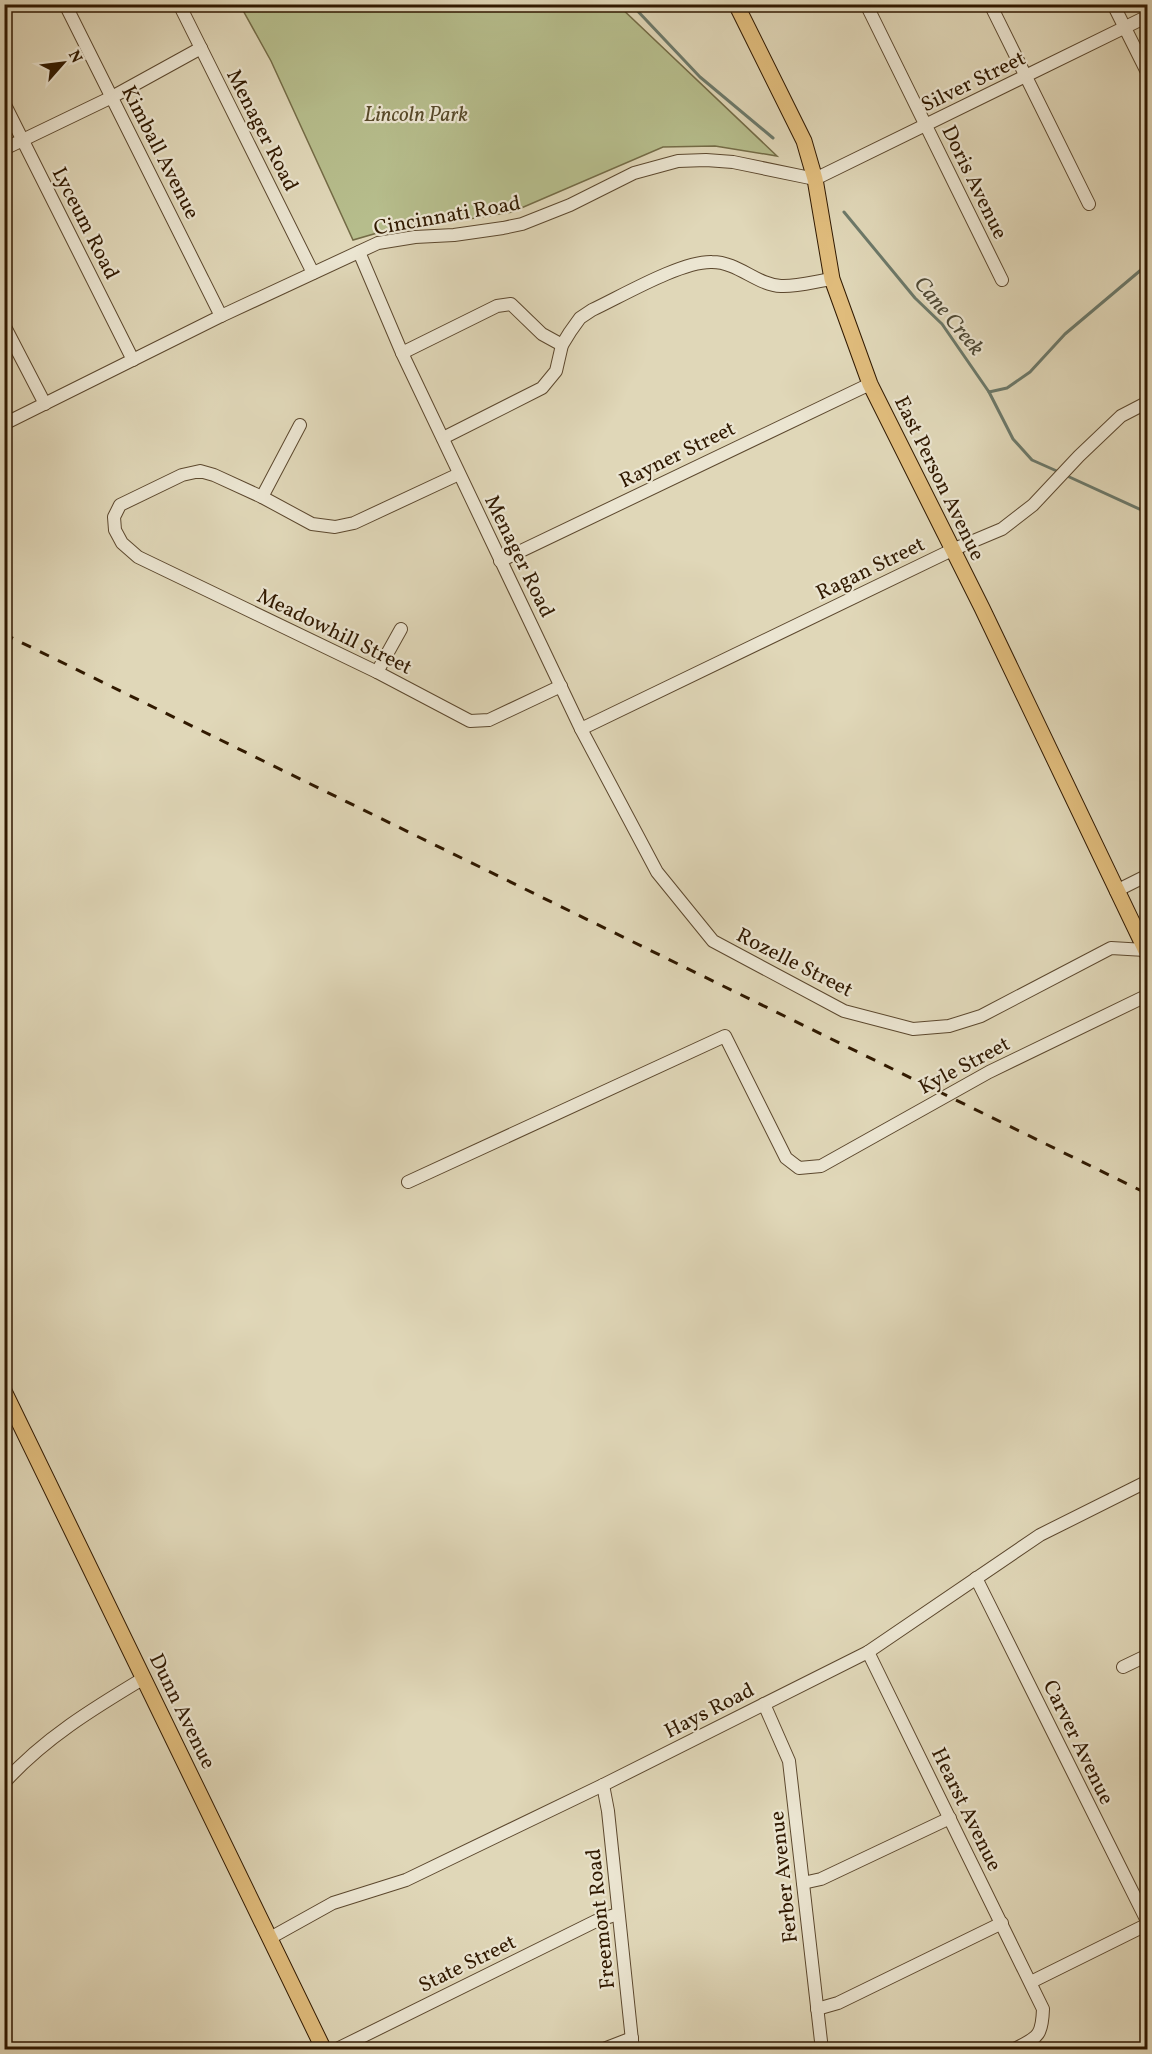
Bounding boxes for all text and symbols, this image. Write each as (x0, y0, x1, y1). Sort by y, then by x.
north arrow (33, 33, 93, 93)
street label: Silver Street (916, 45, 1031, 120)
text: N (62, 47, 87, 68)
street label: Menager Road (219, 65, 305, 197)
street label: Kimball Avenue (113, 81, 206, 225)
park label: Lincoln Park (364, 101, 468, 130)
street label: Doris Avenue (934, 121, 1014, 245)
street label: Lyceum Road (44, 162, 125, 285)
street label: Cincinnati Road (371, 189, 523, 244)
water label: Cane Creek (905, 270, 991, 363)
street label: East Person Avenue (886, 392, 991, 566)
street label: Rayner Street (615, 415, 741, 496)
street label: Menager Road (476, 490, 561, 623)
street label: Ragan Street (811, 530, 930, 608)
street label: Meadowhill Street (252, 582, 417, 682)
street label: Rozelle Street (731, 922, 858, 1005)
street label: Kyle Street (914, 1030, 1015, 1103)
street label: Dunn Avenue (141, 1649, 222, 1774)
street label: Carver Avenue (1035, 1675, 1120, 1810)
street label: Hays Road (660, 1676, 760, 1746)
street label: Hearst Avenue (923, 1743, 1008, 1876)
street label: Ferber Avenue (763, 1809, 806, 1944)
street label: Freemont Road (580, 1847, 623, 1991)
street label: State Street (414, 1928, 521, 2000)

